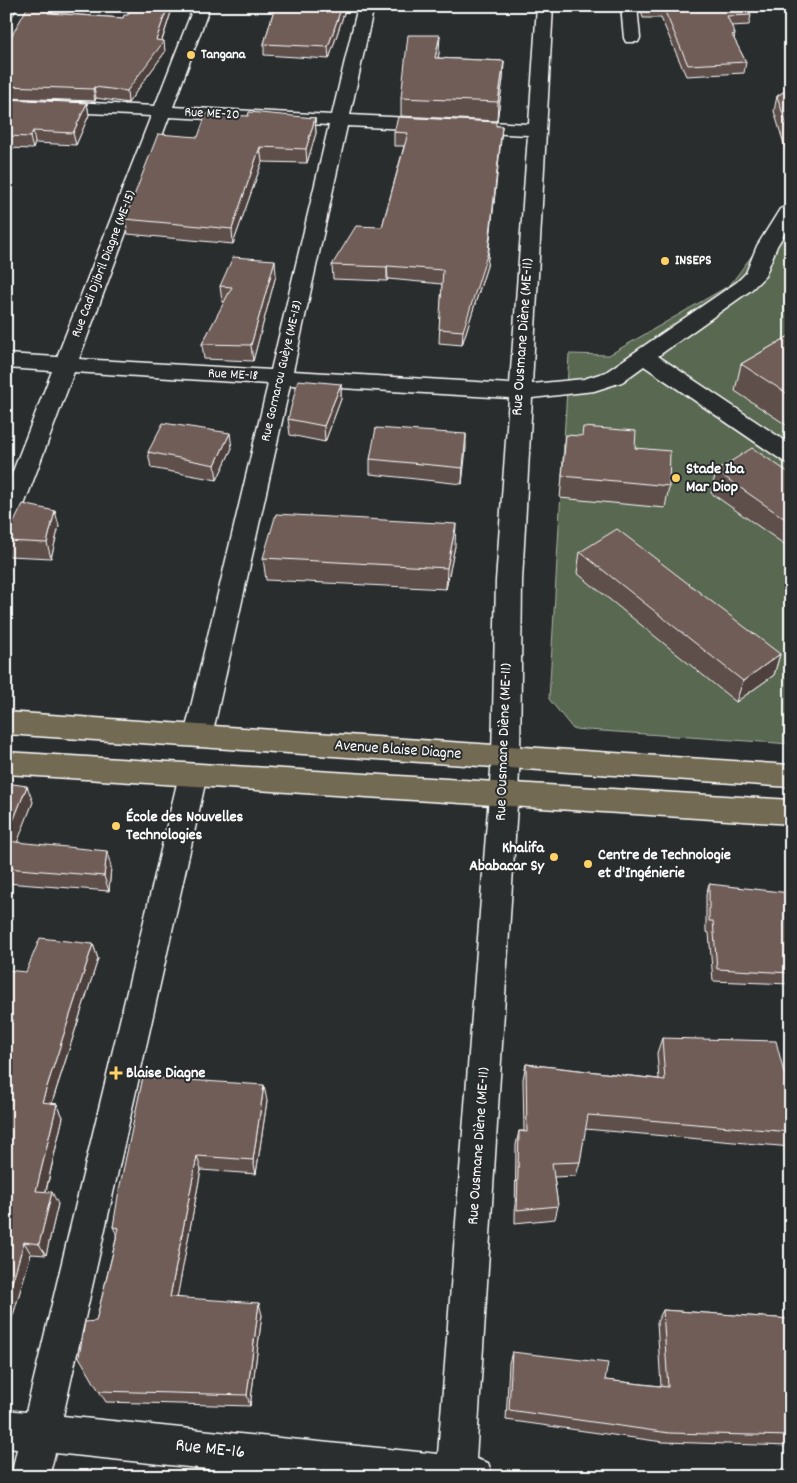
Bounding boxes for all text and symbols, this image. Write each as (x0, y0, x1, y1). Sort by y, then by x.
place label: Tangana (201, 45, 247, 65)
marker: Tangana (185, 49, 197, 61)
street label: Rue ME-20 (184, 103, 240, 125)
street label: Rue Cadi Djibril Diagne (ME-15) (67, 187, 141, 340)
place label: INSEPS (675, 251, 711, 271)
marker: INSEPS (659, 255, 671, 267)
street label: Rue Ousmane Diène (ME-11) (506, 257, 540, 417)
street label: Rue Gornarou Guèye (ME-13) (256, 298, 308, 444)
street label: Rue ME-18 (207, 364, 259, 386)
place label: Stade Iba Mar Diop (686, 458, 746, 499)
marker: Stade Iba Mar Diop (670, 472, 682, 484)
street label: Rue Ousmane Diène (ME-11) (490, 663, 518, 821)
street label: Avenue Blaise Diagne (334, 734, 462, 766)
place label: École des Nouvelles Technologies (126, 806, 244, 847)
marker: École des Nouvelles Technologies (110, 820, 122, 832)
place label: Khalifa Ababacar Sy (469, 837, 546, 878)
place label: Centre de Technologie et d'Ingénierie (598, 844, 731, 885)
marker: Khalifa Ababacar Sy (548, 851, 560, 863)
marker: Centre de Technologie et d'Ingénierie (582, 858, 594, 870)
place label: Blaise Diagne (126, 1062, 205, 1085)
street label: Rue Ousmane Diène (ME-11) (462, 1066, 496, 1226)
marker: Blaise Diagne (110, 1067, 122, 1079)
street label: Rue ME-16 (174, 1433, 246, 1467)

